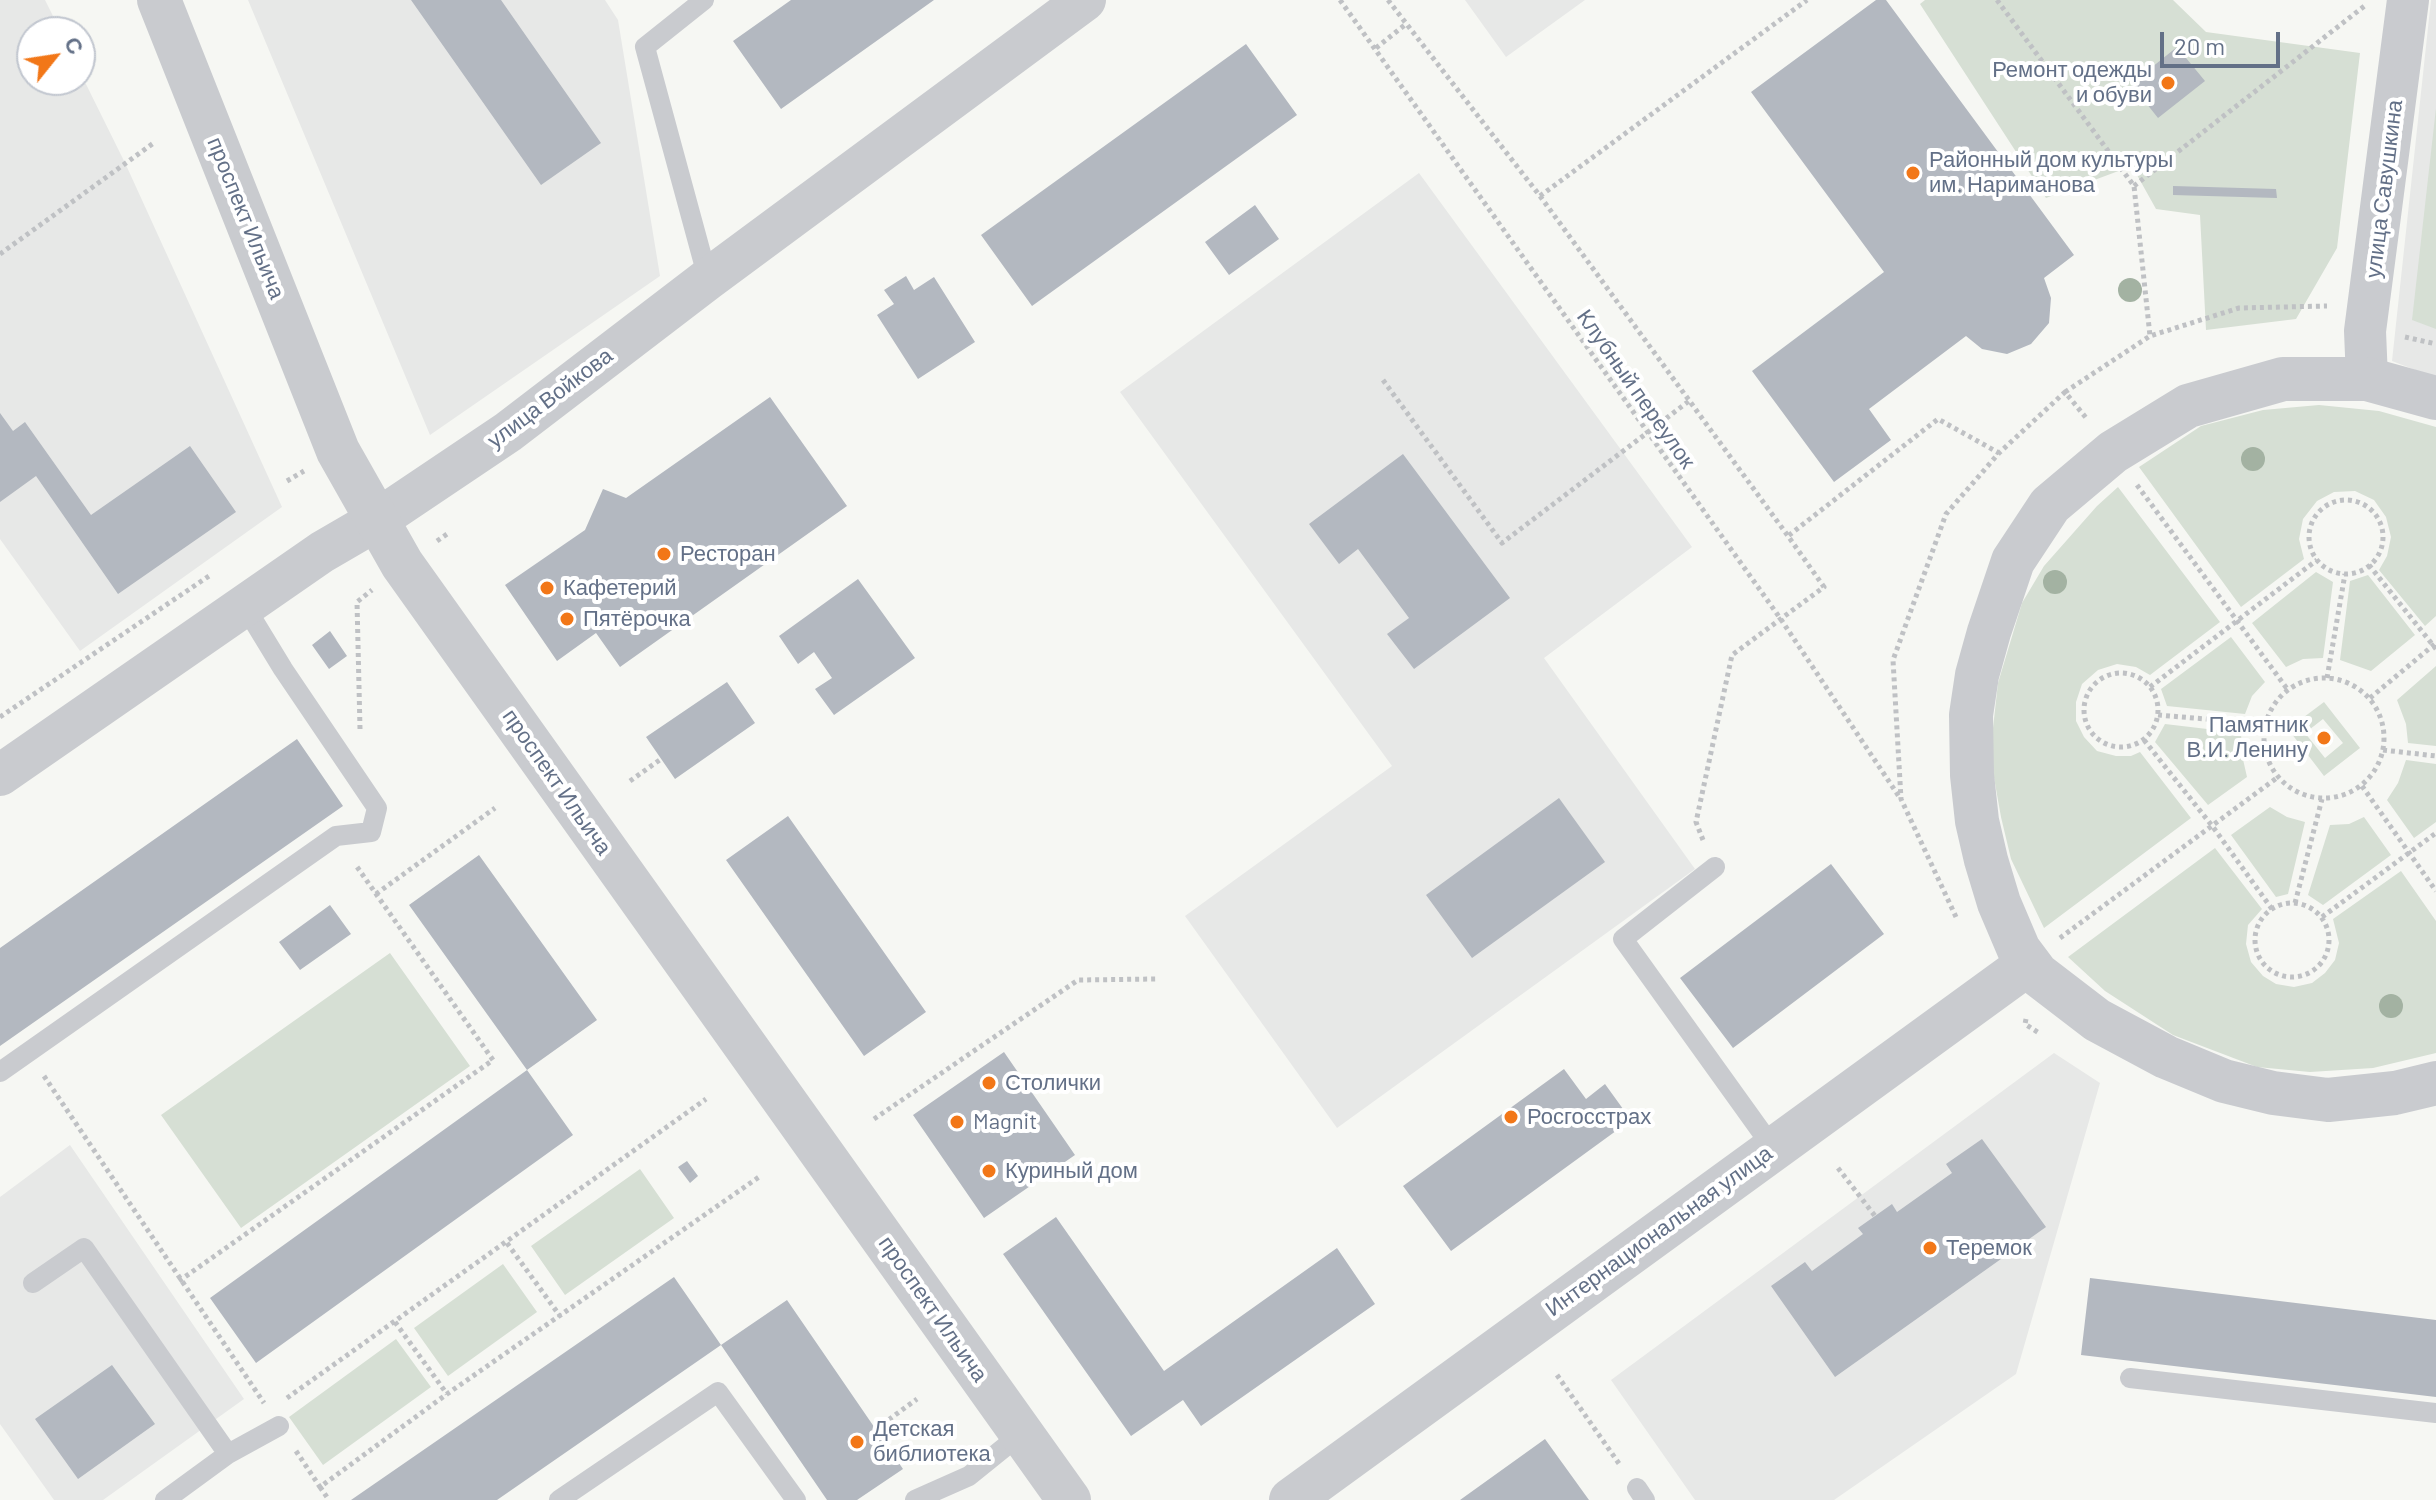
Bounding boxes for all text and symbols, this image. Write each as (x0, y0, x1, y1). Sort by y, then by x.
north arrow (16, 16, 96, 96)
scale bar (2164, 16, 2284, 66)
text: 20 m (2174, 31, 2225, 60)
text: С (60, 32, 90, 58)
place label: Ремонт одежды и обуви (1992, 57, 2152, 108)
marker: Ремонт одежды и обуви (2159, 74, 2177, 92)
street label: улица Савушкина (2360, 98, 2408, 280)
street label: проспект Ильича (202, 133, 290, 303)
place label: Районный дом культуры им. Нариманова (1929, 147, 2173, 198)
marker: Районный дом культуры им. Нариманова (1904, 164, 1922, 182)
street label: Клубный переулок (1571, 304, 1701, 474)
street label: улица Войкова (482, 342, 618, 454)
place label: Ресторан (680, 541, 776, 567)
marker: Ресторан (655, 545, 673, 563)
place label: Кафетерий (563, 575, 677, 601)
marker: Кафетерий (538, 579, 556, 597)
place label: Пятёрочка (583, 606, 691, 632)
marker: Пятёрочка (558, 610, 576, 628)
street label: проспект Ильича (497, 704, 617, 860)
place label: Памятник В.И. Ленину (2187, 712, 2308, 764)
marker: Памятник В.И. Ленину (2315, 729, 2333, 747)
place label: Столички (1005, 1070, 1101, 1096)
marker: Столички (980, 1074, 998, 1092)
place label: Росгосстрах (1527, 1104, 1651, 1130)
marker: Росгосстрах (1502, 1108, 1520, 1126)
place label: Magnit (973, 1109, 1037, 1135)
marker: Magnit (948, 1113, 966, 1131)
street label: Интернациональная улица (1541, 1140, 1777, 1322)
place label: Куриный дом (1005, 1158, 1138, 1184)
marker: Куриный дом (980, 1162, 998, 1180)
street label: проспект Ильича (873, 1231, 993, 1387)
place label: Теремок (1946, 1235, 2032, 1261)
marker: Теремок (1921, 1239, 1939, 1257)
place label: Детская библиотека (873, 1416, 991, 1468)
marker: Детская библиотека (848, 1433, 866, 1451)

